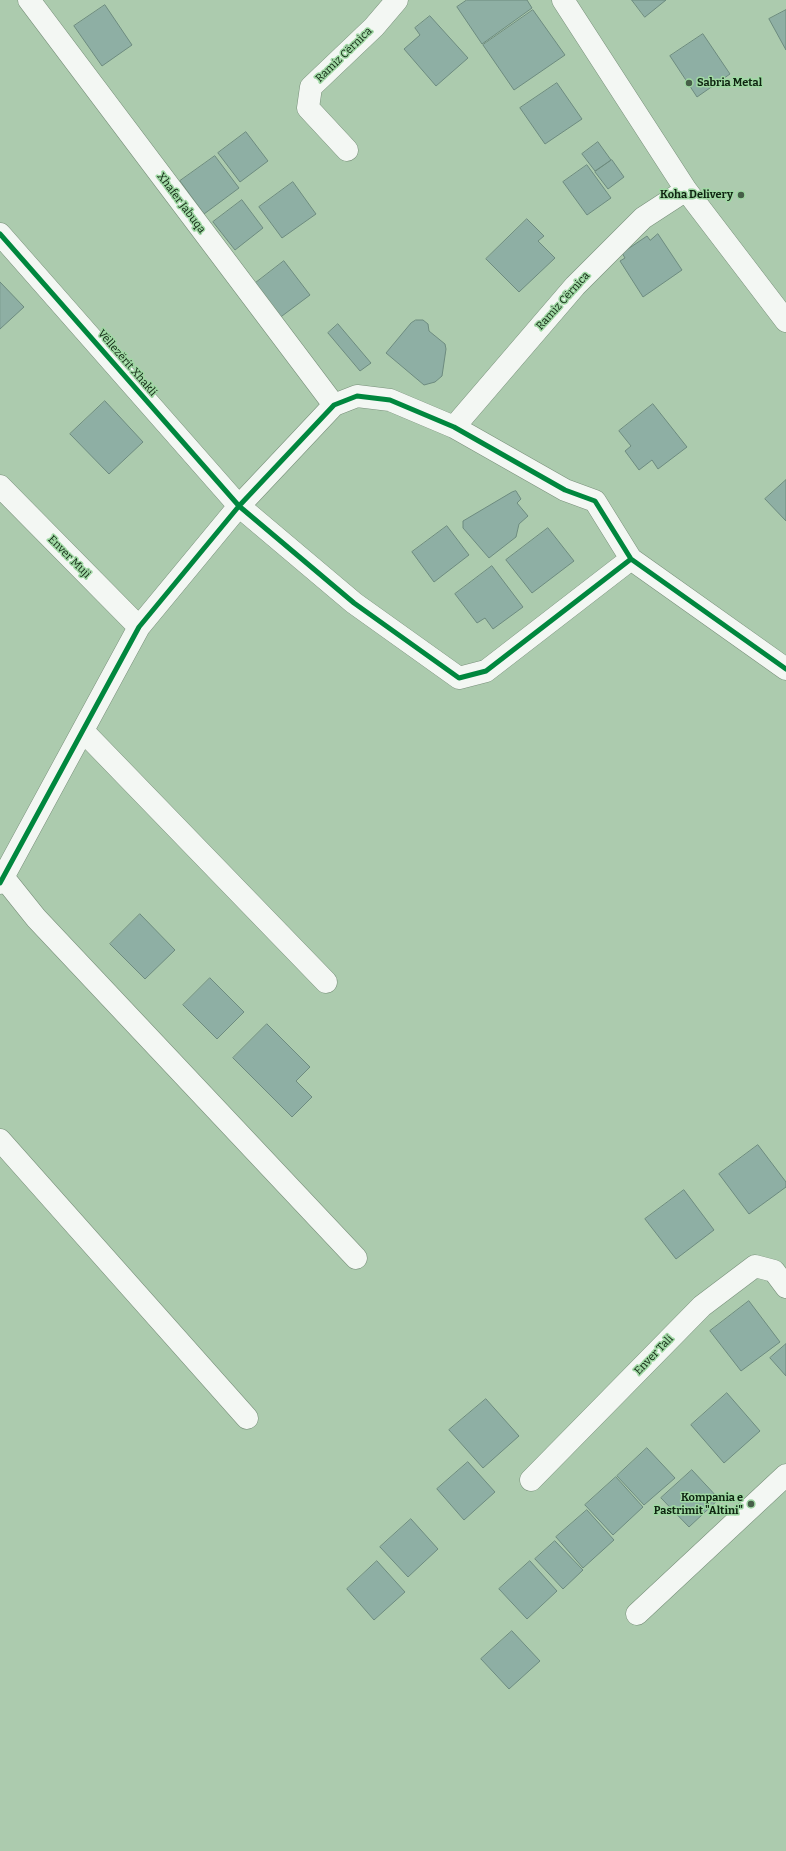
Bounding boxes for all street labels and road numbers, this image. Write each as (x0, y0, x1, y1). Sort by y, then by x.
street label: Ramiz Cërnica (313, 25, 375, 85)
street label: Xhafer Jabuqa (154, 170, 208, 236)
street label: Ramiz Cërnica (533, 269, 593, 333)
street label: Vëllezërit Xhakli (95, 327, 159, 399)
street label: Enver Muji (45, 533, 93, 581)
street label: Enver Tali (632, 1332, 676, 1378)

